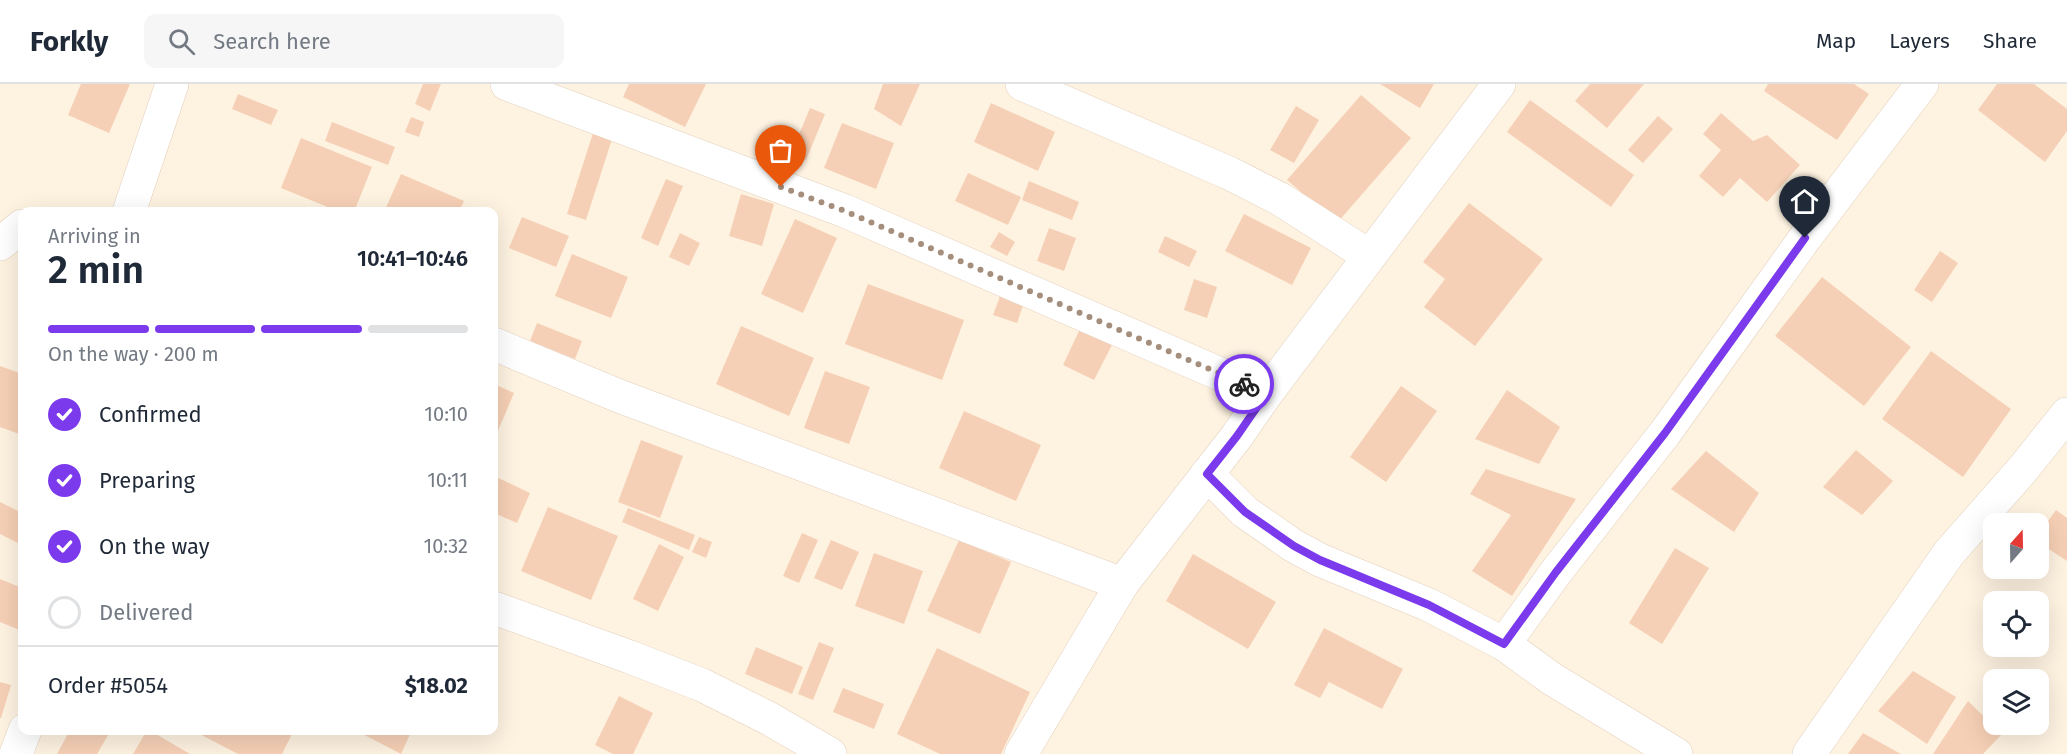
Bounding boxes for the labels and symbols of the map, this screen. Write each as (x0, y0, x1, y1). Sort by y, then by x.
pin (755, 125, 806, 187)
pin (1779, 176, 1830, 238)
courier (1214, 354, 1274, 414)
north arrow (1983, 513, 2049, 579)

